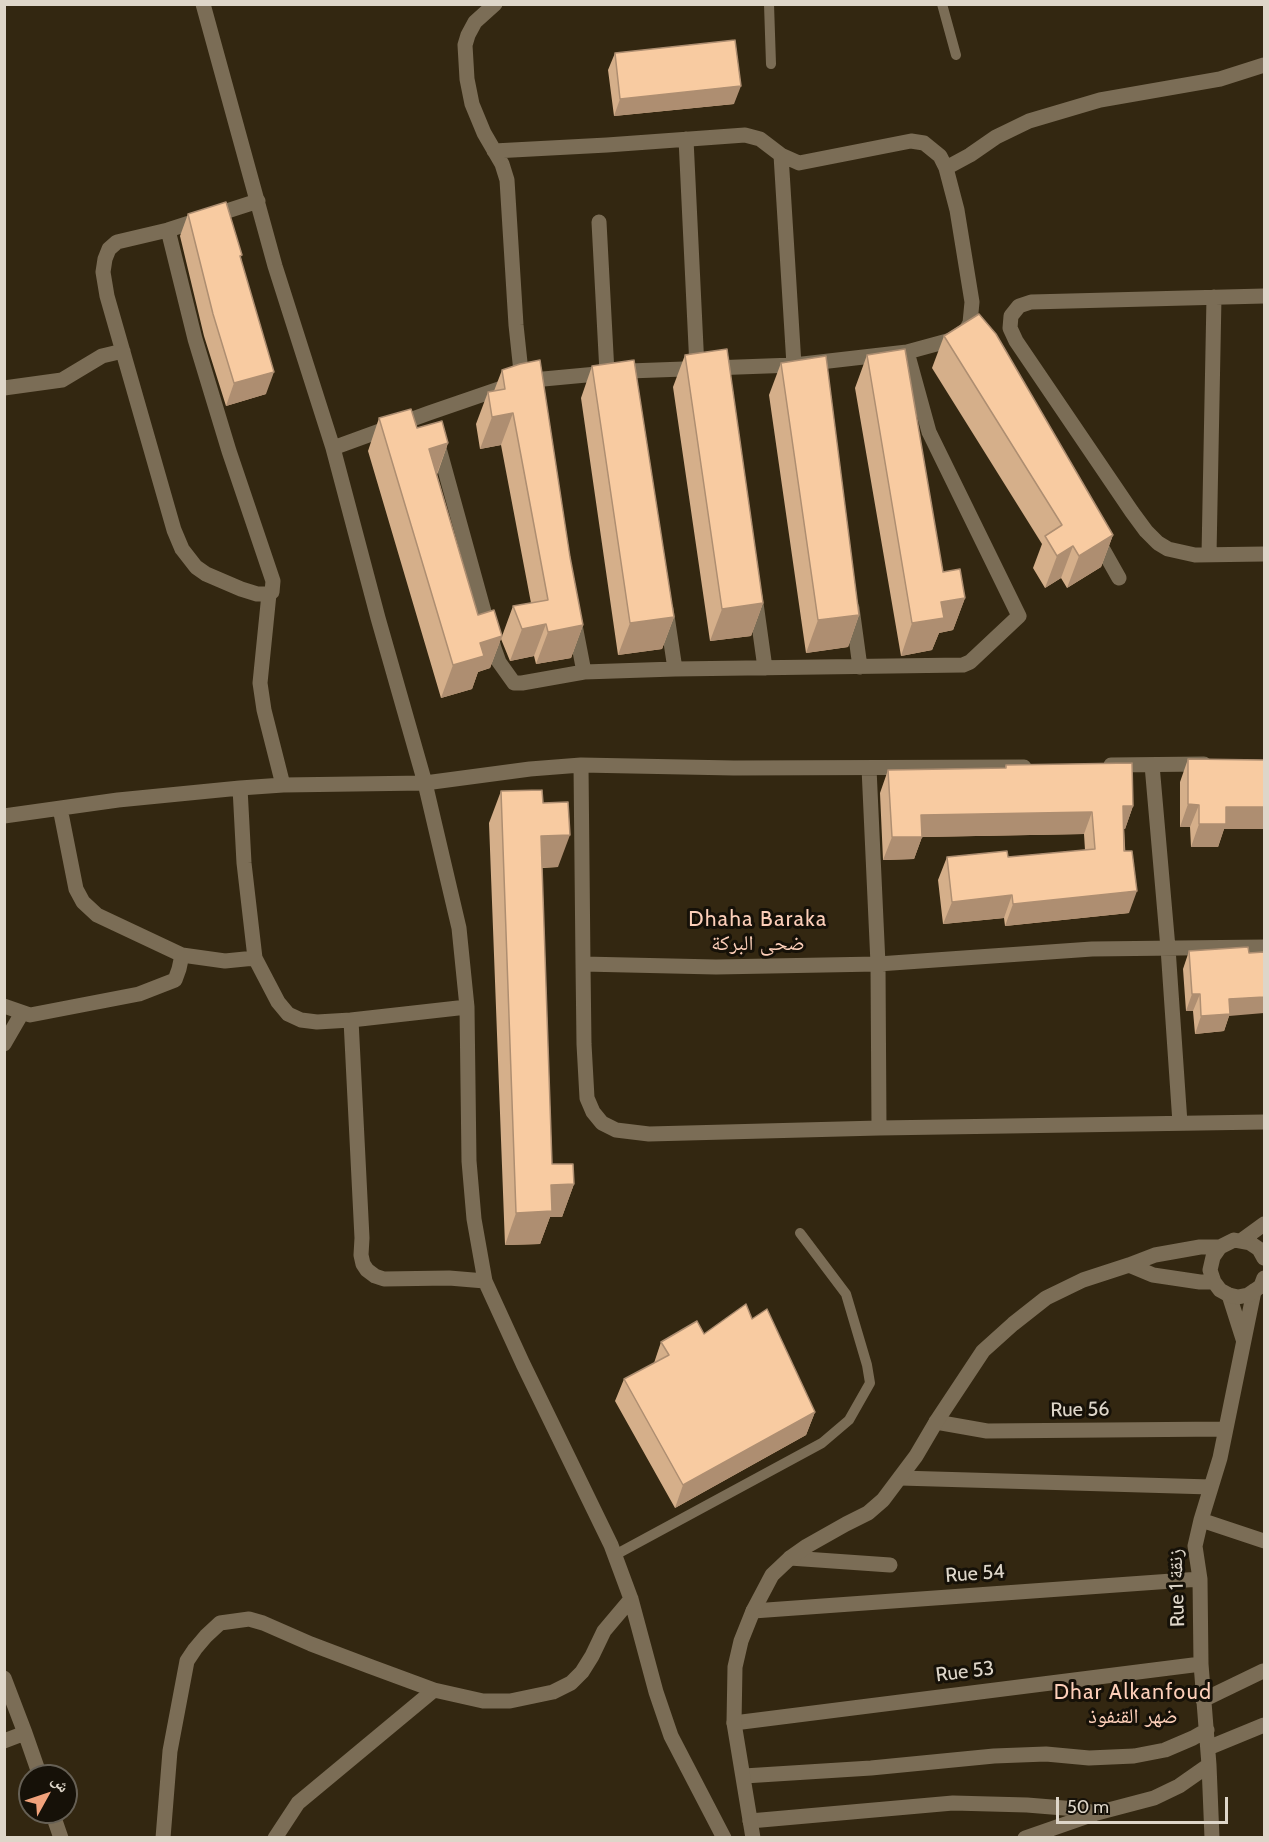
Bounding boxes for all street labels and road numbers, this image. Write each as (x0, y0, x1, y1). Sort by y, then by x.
street label: Rue 56 (1050, 1397, 1110, 1423)
street label: Rue 1 زنقة (1164, 1549, 1190, 1627)
street label: Rue 54 (945, 1560, 1005, 1588)
street label: Rue 53 (934, 1657, 996, 1687)

